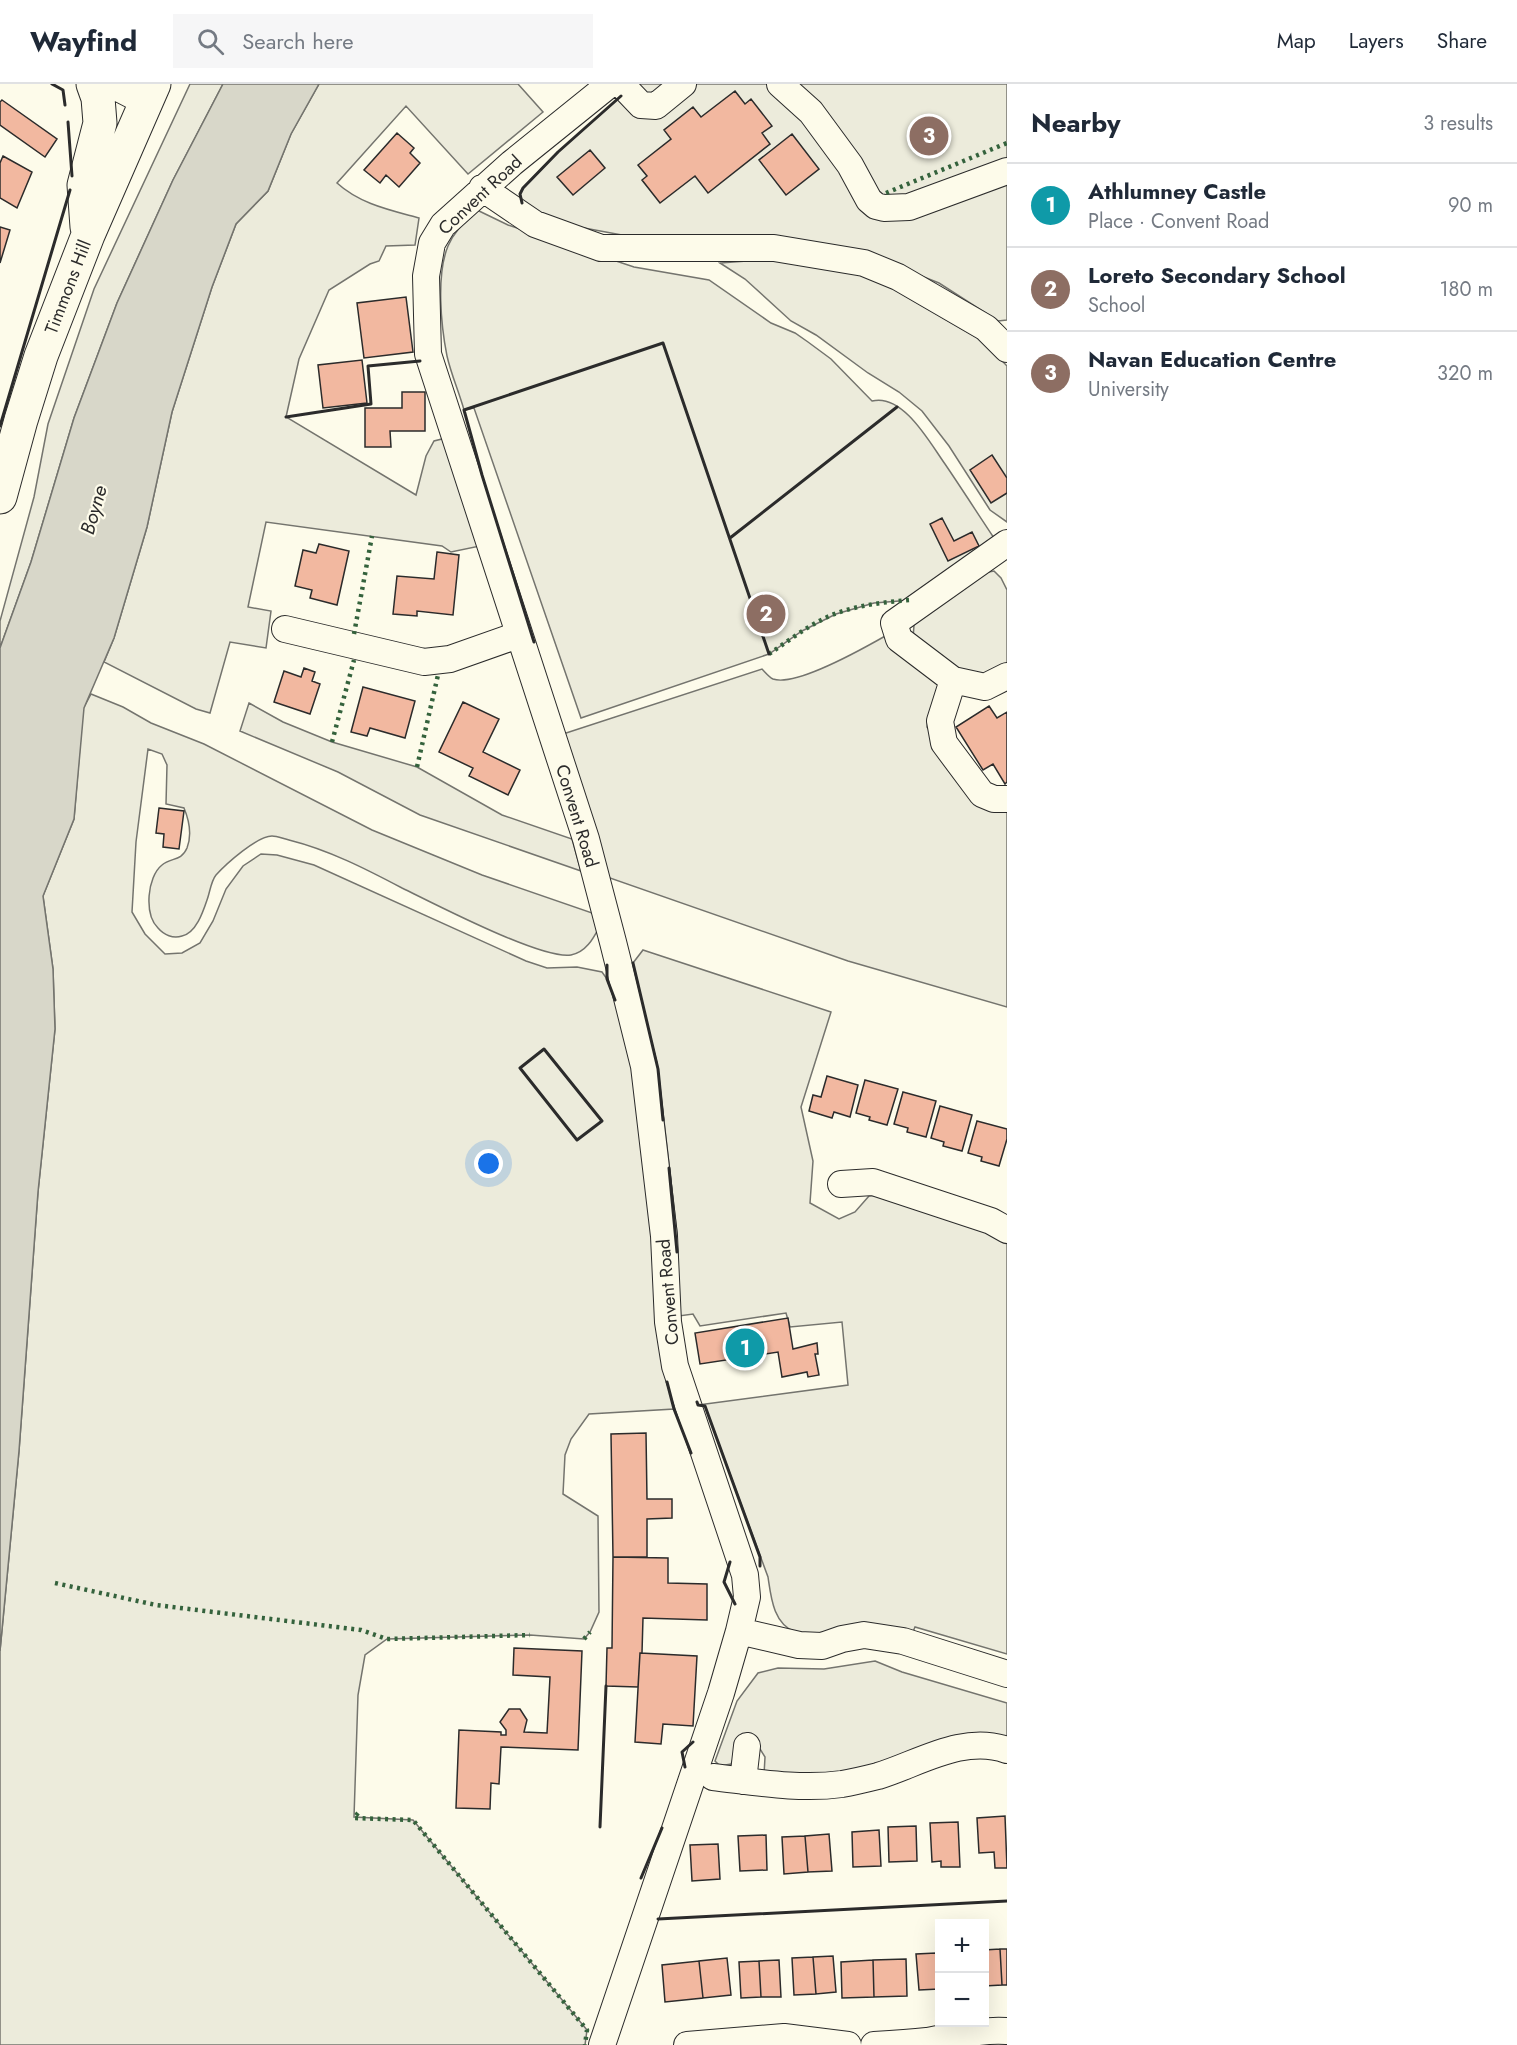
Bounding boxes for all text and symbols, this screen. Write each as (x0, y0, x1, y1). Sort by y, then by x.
search box (173, 14, 593, 68)
text: Wayfind (30, 21, 137, 62)
icon: search (194, 25, 227, 58)
text: Search here (242, 25, 354, 57)
text: Map (1277, 26, 1316, 56)
text: Layers (1349, 26, 1404, 56)
text: Share (1437, 26, 1487, 56)
text: Nearby (1031, 104, 1120, 142)
text: 3 results (1423, 109, 1493, 138)
pin: 3 (910, 113, 948, 158)
street label: Convent Road (432, 149, 528, 241)
text: Athlumney Castle (1088, 175, 1266, 207)
text: 1 (1045, 191, 1056, 220)
text: 90 m (1448, 191, 1493, 220)
text: Place · Convent Road (1088, 207, 1269, 236)
street label: Timmons Hill (38, 236, 98, 338)
text: Loreto Secondary School (1088, 259, 1346, 291)
text: 2 (1044, 275, 1057, 304)
text: 180 m (1439, 275, 1493, 304)
text: School (1088, 291, 1145, 320)
text: Navan Education Centre (1088, 343, 1336, 375)
text: 3 (1044, 359, 1057, 388)
text: 320 m (1437, 359, 1493, 388)
text: University (1088, 375, 1169, 404)
water label: Boyne (73, 482, 115, 538)
pin: 2 (746, 592, 786, 636)
street label: Convent Road (549, 761, 605, 871)
your location (474, 1149, 503, 1178)
street label: Convent Road (650, 1238, 686, 1346)
pin: 1 (726, 1326, 764, 1370)
map controls (935, 1919, 989, 2027)
button: + (935, 1919, 989, 1973)
button: − (935, 1973, 989, 2027)

